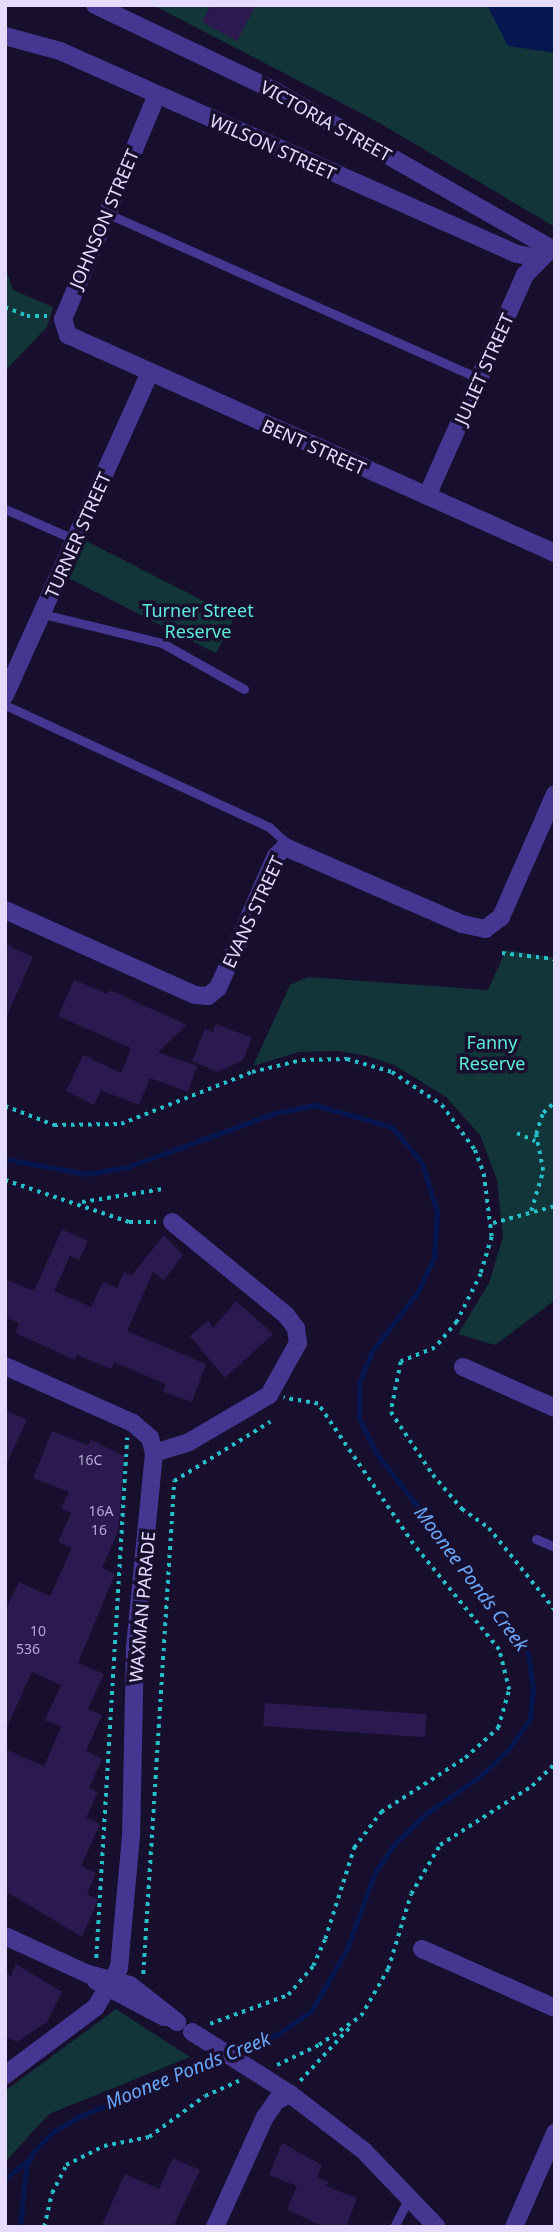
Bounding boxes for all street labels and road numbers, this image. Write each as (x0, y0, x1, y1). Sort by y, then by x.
street label: VICTORIA STREET (257, 76, 395, 166)
street label: WILSON STREET (207, 110, 339, 184)
street label: JOHNSON STREET (65, 146, 143, 292)
street label: JULIET STREET (450, 310, 518, 428)
street label: BENT STREET (259, 415, 369, 479)
street label: TURNER STREET (41, 469, 115, 601)
street label: EVANS STREET (218, 853, 288, 971)
street label: WAXMAN PARADE (125, 1531, 159, 1683)

